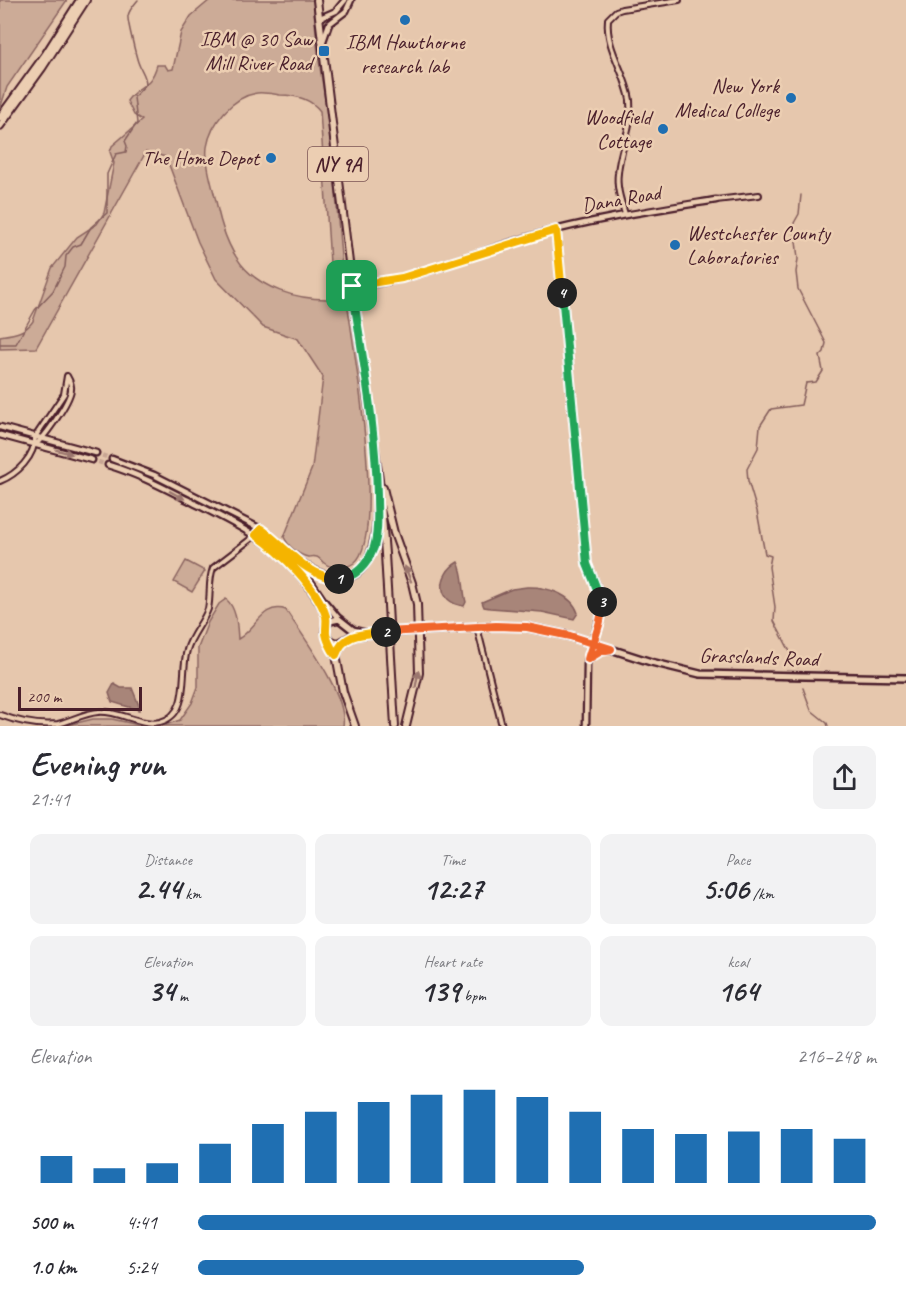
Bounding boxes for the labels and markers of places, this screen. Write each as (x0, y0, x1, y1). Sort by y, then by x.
marker: IBM Hawthorne research lab (398, 13, 412, 27)
place label: IBM @ 30 Saw Mill River Road (200, 26, 316, 76)
place label: IBM Hawthorne research lab (346, 29, 466, 79)
marker: IBM @ 30 Saw Mill River Road (317, 44, 331, 58)
place label: New York Medical College (675, 73, 780, 123)
marker: New York Medical College (784, 91, 798, 105)
place label: Woodfield Cottage (585, 104, 654, 154)
marker: Woodfield Cottage (656, 122, 670, 136)
place label: The Home Depot (142, 145, 261, 171)
marker: The Home Depot (264, 151, 278, 165)
place label: Westchester County Laboratories (687, 220, 832, 270)
marker: Westchester County Laboratories (668, 238, 682, 252)
pin (326, 260, 377, 311)
pin: 4 (547, 278, 577, 308)
pin: 1 (324, 564, 354, 594)
pin: 3 (587, 587, 617, 617)
pin: 2 (371, 617, 401, 647)

